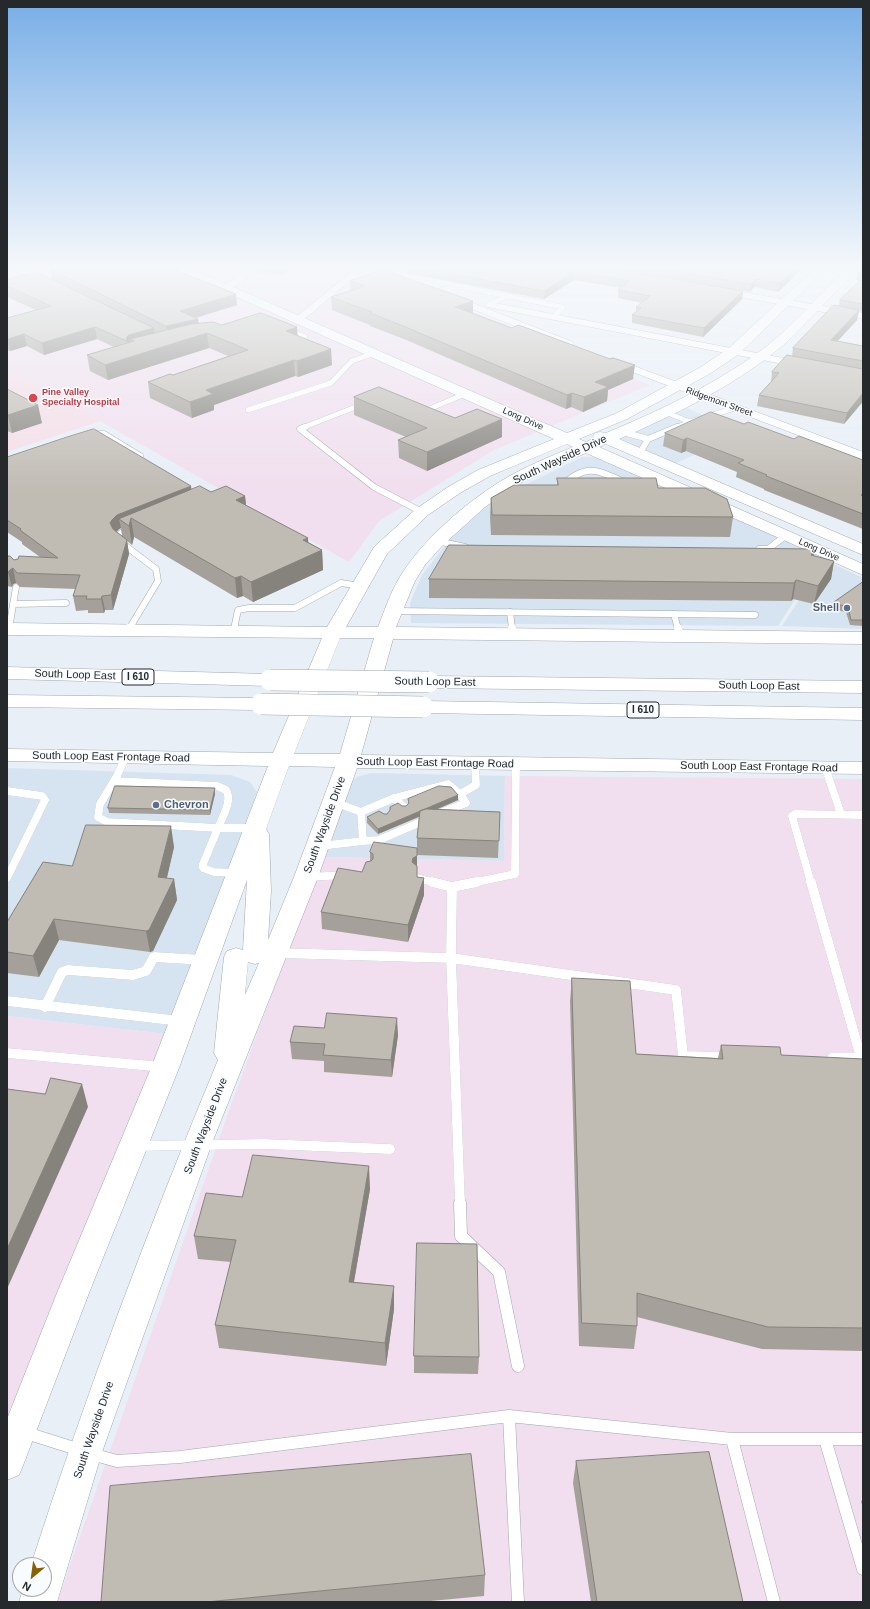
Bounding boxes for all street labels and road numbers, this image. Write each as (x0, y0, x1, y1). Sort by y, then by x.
street label: Ridgemont Street (684, 385, 754, 419)
street label: Long Drive (501, 405, 545, 433)
street label: South Wayside Drive (511, 432, 609, 488)
street label: Long Drive (797, 536, 841, 564)
street label: South Loop East (34, 667, 116, 683)
road number: I 610 (122, 669, 154, 685)
street label: South Loop East (394, 675, 476, 689)
street label: South Loop East (718, 679, 800, 693)
road number: I 610 (627, 702, 659, 718)
street label: South Loop East Frontage Road (32, 749, 190, 765)
street label: South Loop East Frontage Road (356, 755, 514, 771)
street label: South Loop East Frontage Road (680, 759, 838, 775)
street label: South Wayside Drive (301, 775, 349, 875)
street label: South Wayside Drive (182, 1076, 230, 1176)
street label: South Wayside Drive (71, 1379, 117, 1481)

